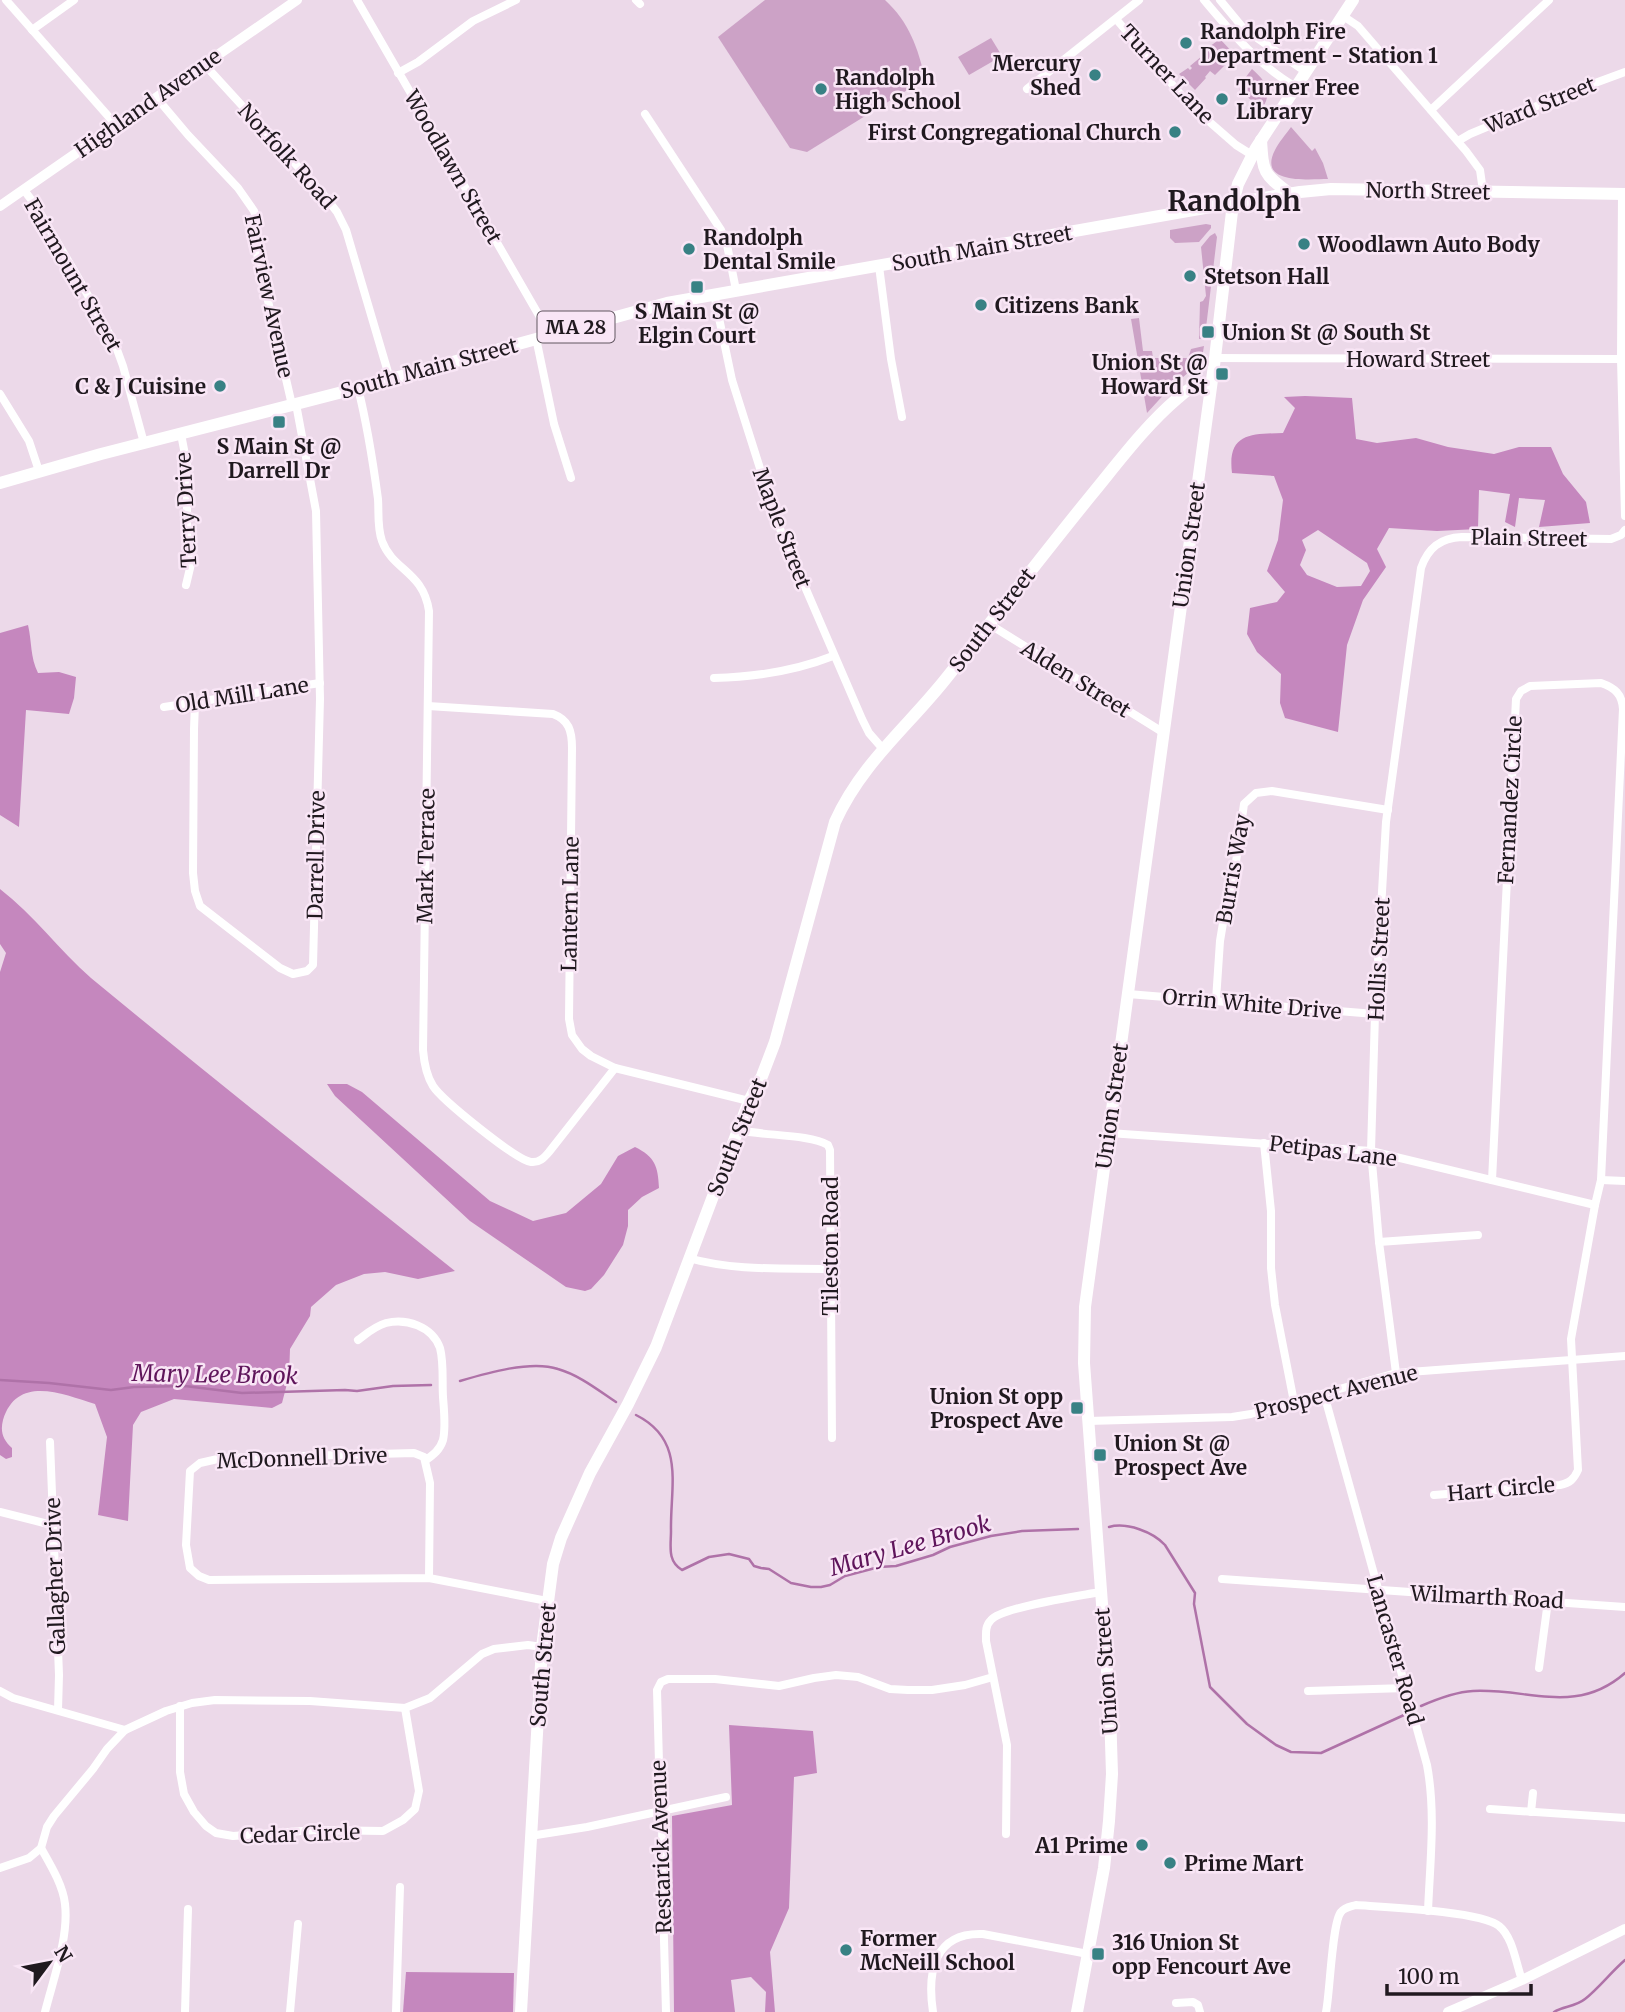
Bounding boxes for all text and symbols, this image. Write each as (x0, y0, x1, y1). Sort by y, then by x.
place label: Randolph Fire Department - Station 1 (1200, 18, 1438, 69)
street label: Turner Lane (1114, 19, 1220, 129)
marker: Randolph Fire Department - Station 1 (1178, 35, 1194, 51)
street label: Highland Avenue (70, 42, 226, 164)
place label: Mercury Shed (992, 50, 1082, 101)
place label: Randolph High School (835, 64, 961, 115)
marker: Mercury Shed (1087, 67, 1103, 83)
street label: Ward Street (1479, 70, 1600, 140)
place label: Turner Free Library (1236, 74, 1359, 125)
marker: Randolph High School (813, 81, 829, 97)
street label: Woodlawn Street (398, 84, 508, 249)
marker: Turner Free Library (1214, 91, 1230, 107)
street label: Norfolk Road (232, 97, 342, 215)
place label: First Congregational Church (868, 119, 1161, 146)
marker: First Congregational Church (1167, 124, 1183, 140)
street label: North Street (1365, 176, 1491, 206)
district label: Randolph (1167, 183, 1301, 219)
street label: Fairmount Street (18, 194, 128, 356)
street label: Fairview Avenue (239, 212, 299, 380)
street label: South Main Street (890, 219, 1074, 277)
place label: Randolph Dental Smile (703, 224, 836, 275)
place label: Woodlawn Auto Body (1317, 231, 1540, 258)
marker: Woodlawn Auto Body (1296, 236, 1312, 252)
marker: Randolph Dental Smile (681, 241, 697, 257)
place label: Stetson Hall (1204, 263, 1330, 290)
marker: Stetson Hall (1182, 268, 1198, 284)
marker: S Main St @ Elgin Court (689, 279, 705, 295)
place label: Citizens Bank (995, 292, 1139, 319)
marker: Citizens Bank (973, 297, 989, 313)
place label: S Main St @ Elgin Court (634, 298, 760, 349)
road number: MA 28 (538, 312, 614, 342)
place label: Union St @ South St (1222, 319, 1431, 346)
marker: Union St @ South St (1200, 324, 1216, 340)
street label: South Main Street (337, 331, 521, 405)
street label: Howard Street (1346, 346, 1490, 373)
place label: Union St @ Howard St (1092, 349, 1209, 400)
marker: Union St @ Howard St (1214, 366, 1230, 382)
place label: C & J Cuisine (75, 373, 206, 400)
marker: C & J Cuisine (212, 378, 228, 394)
marker: S Main St @ Darrell Dr (271, 414, 287, 430)
place label: S Main St @ Darrell Dr (216, 433, 342, 484)
street label: Terry Drive (169, 451, 203, 569)
street label: Maple Street (747, 464, 817, 592)
street label: Union Street (1167, 480, 1211, 610)
street label: Plain Street (1470, 523, 1588, 553)
street label: South Street (943, 562, 1041, 678)
street label: Alden Street (1015, 634, 1136, 723)
street label: Old Mill Lane (174, 671, 311, 719)
street label: Fernandez Circle (1492, 715, 1528, 885)
street label: Mark Terrace (411, 788, 441, 924)
street label: Darrell Drive (301, 790, 331, 920)
street label: Burris Way (1210, 811, 1256, 926)
street label: Lantern Lane (555, 836, 585, 972)
street label: Hollis Street (1362, 896, 1396, 1022)
street label: Orrin White Drive (1161, 983, 1343, 1025)
street label: Union Street (1090, 1041, 1134, 1171)
street label: South Street (701, 1074, 773, 1200)
street label: Petipas Lane (1268, 1130, 1398, 1172)
street label: Tileston Road (817, 1176, 844, 1316)
water label: Mary Lee Brook (131, 1358, 299, 1390)
street label: Prospect Avenue (1252, 1359, 1420, 1425)
place label: Union St opp Prospect Ave (930, 1383, 1063, 1434)
marker: Union St opp Prospect Ave (1069, 1400, 1085, 1416)
place label: Union St @ Prospect Ave (1114, 1430, 1247, 1481)
street label: McDonnell Drive (216, 1442, 388, 1474)
marker: Union St @ Prospect Ave (1092, 1447, 1108, 1463)
street label: Hart Circle (1446, 1471, 1556, 1507)
street label: Gallagher Drive (39, 1497, 71, 1655)
water label: Mary Lee Brook (825, 1508, 994, 1582)
street label: Lancaster Road (1361, 1572, 1429, 1729)
street label: Wilmarth Road (1409, 1579, 1565, 1615)
street label: South Street (524, 1602, 562, 1728)
street label: Union Street (1088, 1607, 1124, 1735)
street label: Restarick Avenue (644, 1760, 678, 1934)
street label: Cedar Circle (239, 1818, 361, 1850)
place label: A1 Prime (1034, 1832, 1128, 1859)
marker: A1 Prime (1134, 1837, 1150, 1853)
place label: Prime Mart (1184, 1850, 1304, 1877)
marker: Prime Mart (1162, 1855, 1178, 1871)
place label: Former McNeill School (860, 1925, 1015, 1976)
north arrow (14, 1928, 84, 1998)
place label: 316 Union St opp Fencourt Ave (1112, 1929, 1291, 1980)
text: N (49, 1941, 78, 1967)
marker: Former McNeill School (838, 1942, 854, 1958)
marker: 316 Union St opp Fencourt Ave (1090, 1946, 1106, 1962)
scale bar (1387, 1952, 1530, 1996)
text: 100 m (1398, 1963, 1460, 1990)

